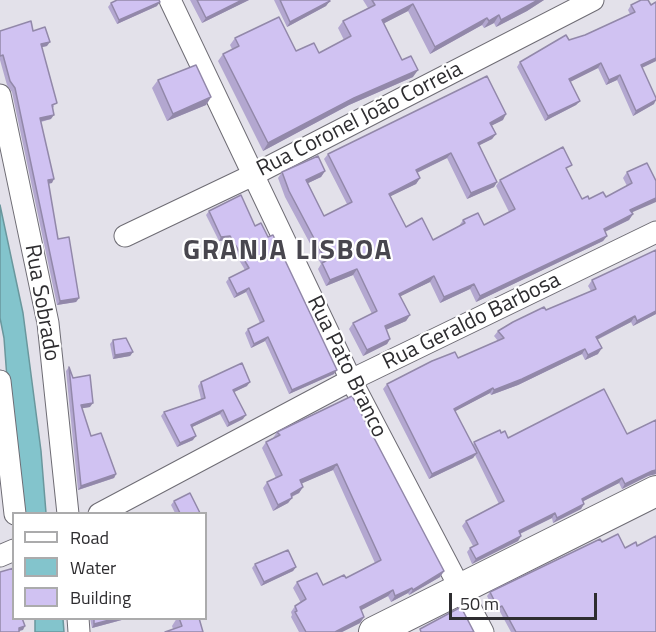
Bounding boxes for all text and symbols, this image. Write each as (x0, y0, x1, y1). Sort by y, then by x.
street label: Rua Coronel João Correia (253, 57, 467, 183)
district label: GRANJA LISBOA (183, 235, 393, 269)
street label: Rua Sobrado (18, 243, 64, 363)
street label: Rua Geraldo Barbosa (379, 268, 565, 376)
street label: Rua Pato Branco (300, 292, 392, 442)
legend (12, 512, 207, 620)
text: Road (70, 524, 109, 551)
text: Water (70, 554, 116, 581)
scale bar (452, 581, 600, 619)
text: Building (70, 584, 131, 611)
text: 50 m (460, 590, 499, 617)

